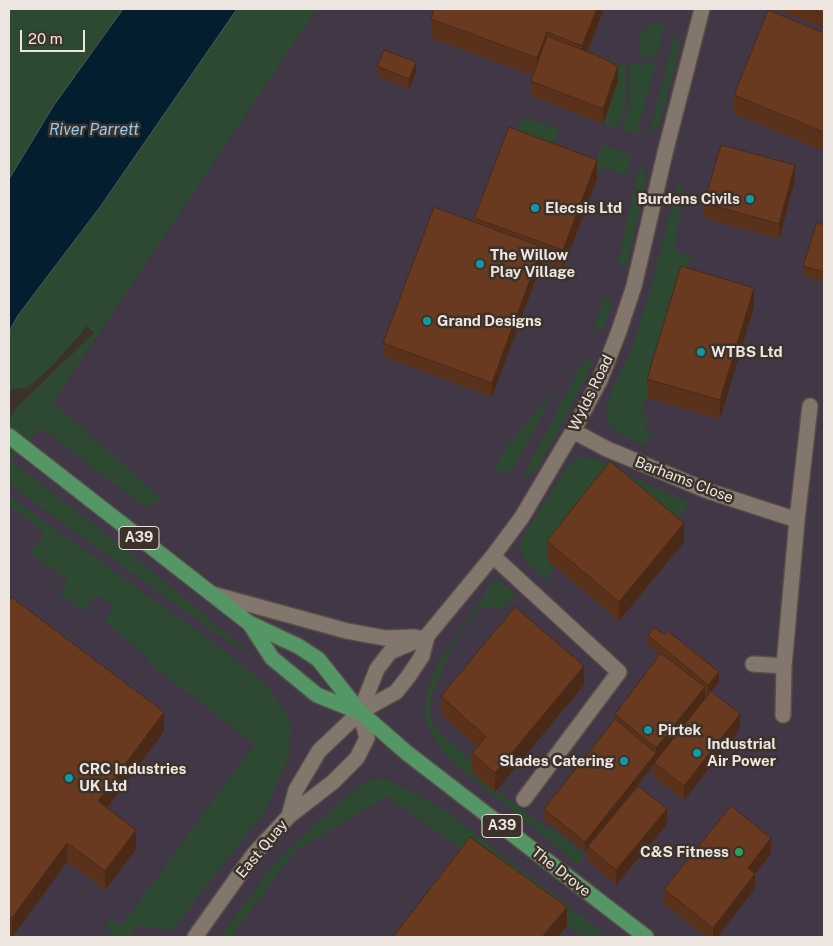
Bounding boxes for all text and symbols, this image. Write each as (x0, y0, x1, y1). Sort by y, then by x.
scale bar (22, 20, 88, 52)
text: 20 m (28, 30, 63, 47)
water label: River Parrett (49, 120, 139, 140)
place label: Burdens Civils (637, 190, 740, 208)
marker: Burdens Civils (744, 193, 756, 205)
place label: Elecsis Ltd (545, 199, 622, 217)
marker: Elecsis Ltd (529, 202, 541, 214)
place label: The Willow Play Village (490, 246, 575, 281)
marker: The Willow Play Village (474, 258, 486, 270)
place label: Grand Designs (437, 312, 542, 330)
marker: Grand Designs (421, 315, 433, 327)
place label: WTBS Ltd (711, 343, 783, 361)
marker: WTBS Ltd (695, 346, 707, 358)
street label: Wylds Road (565, 352, 617, 434)
street label: Barhams Close (632, 453, 736, 507)
road number: A39 (119, 526, 159, 550)
place label: Pirtek (658, 721, 701, 739)
marker: Pirtek (642, 724, 654, 736)
place label: Industrial Air Power (707, 735, 776, 770)
marker: Industrial Air Power (691, 747, 703, 759)
place label: Slades Catering (499, 752, 614, 770)
marker: Slades Catering (618, 755, 630, 767)
place label: CRC Industries UK Ltd (79, 760, 187, 795)
marker: CRC Industries UK Ltd (63, 772, 75, 784)
road number: A39 (482, 814, 522, 838)
street label: East Quay (233, 816, 291, 882)
street label: The Drove (528, 843, 594, 901)
place label: C&S Fitness (640, 843, 729, 861)
marker: C&S Fitness (733, 846, 745, 858)

